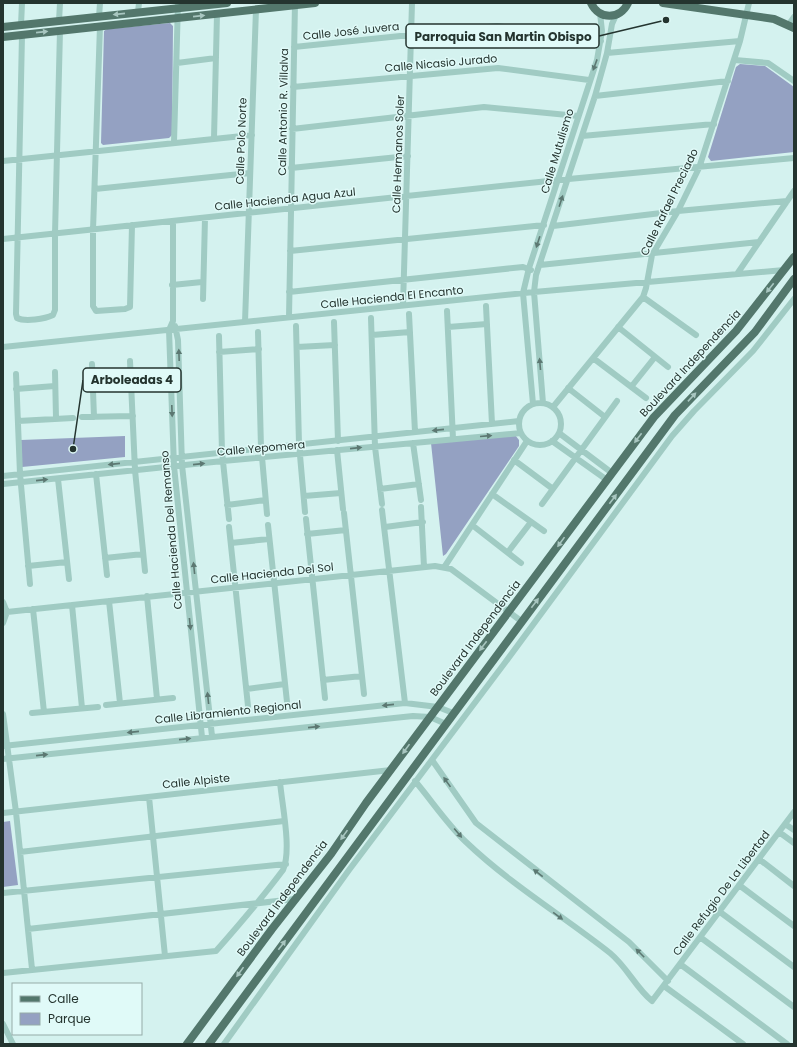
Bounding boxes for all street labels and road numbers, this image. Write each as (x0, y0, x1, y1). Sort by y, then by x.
street label: Calle José Juvera (302, 18, 400, 44)
street label: Calle Antonio R. Villalva (274, 48, 292, 176)
street label: Calle Nicasio Jurado (384, 50, 498, 76)
street label: Calle Hermanos Soler (388, 95, 408, 213)
street label: Calle Polo Norte (231, 97, 251, 185)
street label: Calle Mutulismo (536, 106, 578, 196)
street label: Calle Rafael Preciado (636, 146, 702, 258)
street label: Calle Hacienda Agua Azul (214, 184, 356, 214)
street label: Calle Hacienda El Encanto (320, 282, 464, 312)
street label: Boulevard Independencia (636, 306, 744, 420)
street label: Calle Yepomera (216, 436, 306, 460)
street label: Calle Hacienda Del Remanso (156, 450, 186, 610)
street label: Calle Hacienda Del Sol (210, 559, 334, 587)
street label: Boulevard Independencia (426, 577, 524, 699)
street label: Calle Libramiento Regional (154, 696, 302, 728)
street label: Calle Alpiste (161, 769, 231, 793)
street label: Calle Refugio De La Libertad (669, 827, 773, 959)
street label: Boulevard Independencia (233, 837, 331, 959)

